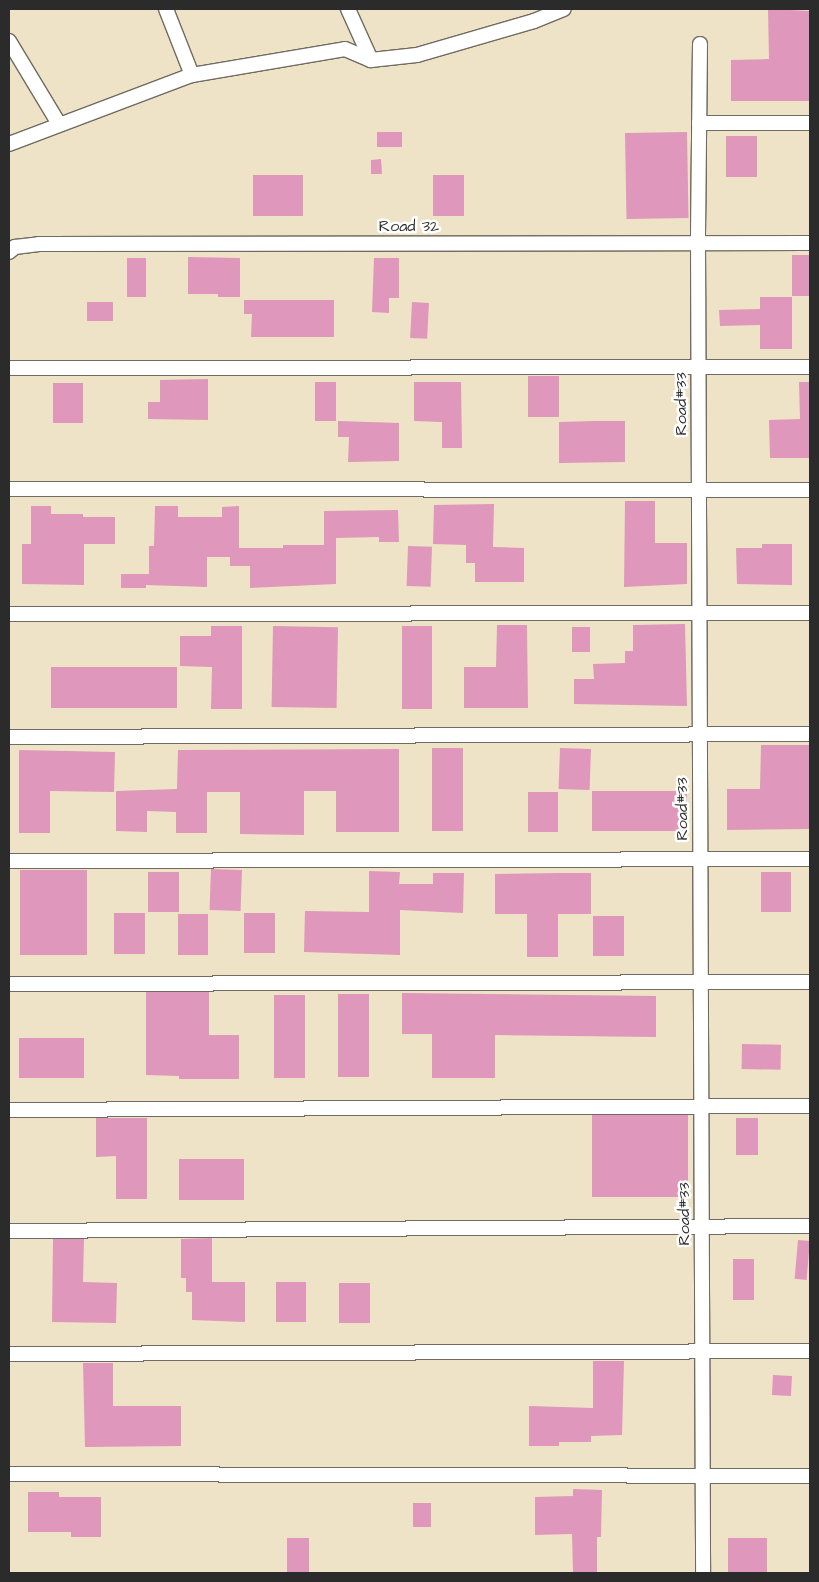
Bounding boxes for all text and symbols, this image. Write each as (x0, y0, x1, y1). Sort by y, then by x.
street label: Road 32 (379, 216, 439, 236)
street label: Road#33 (671, 372, 691, 436)
street label: Road#33 (672, 777, 692, 841)
street label: Road#33 (674, 1182, 694, 1246)

